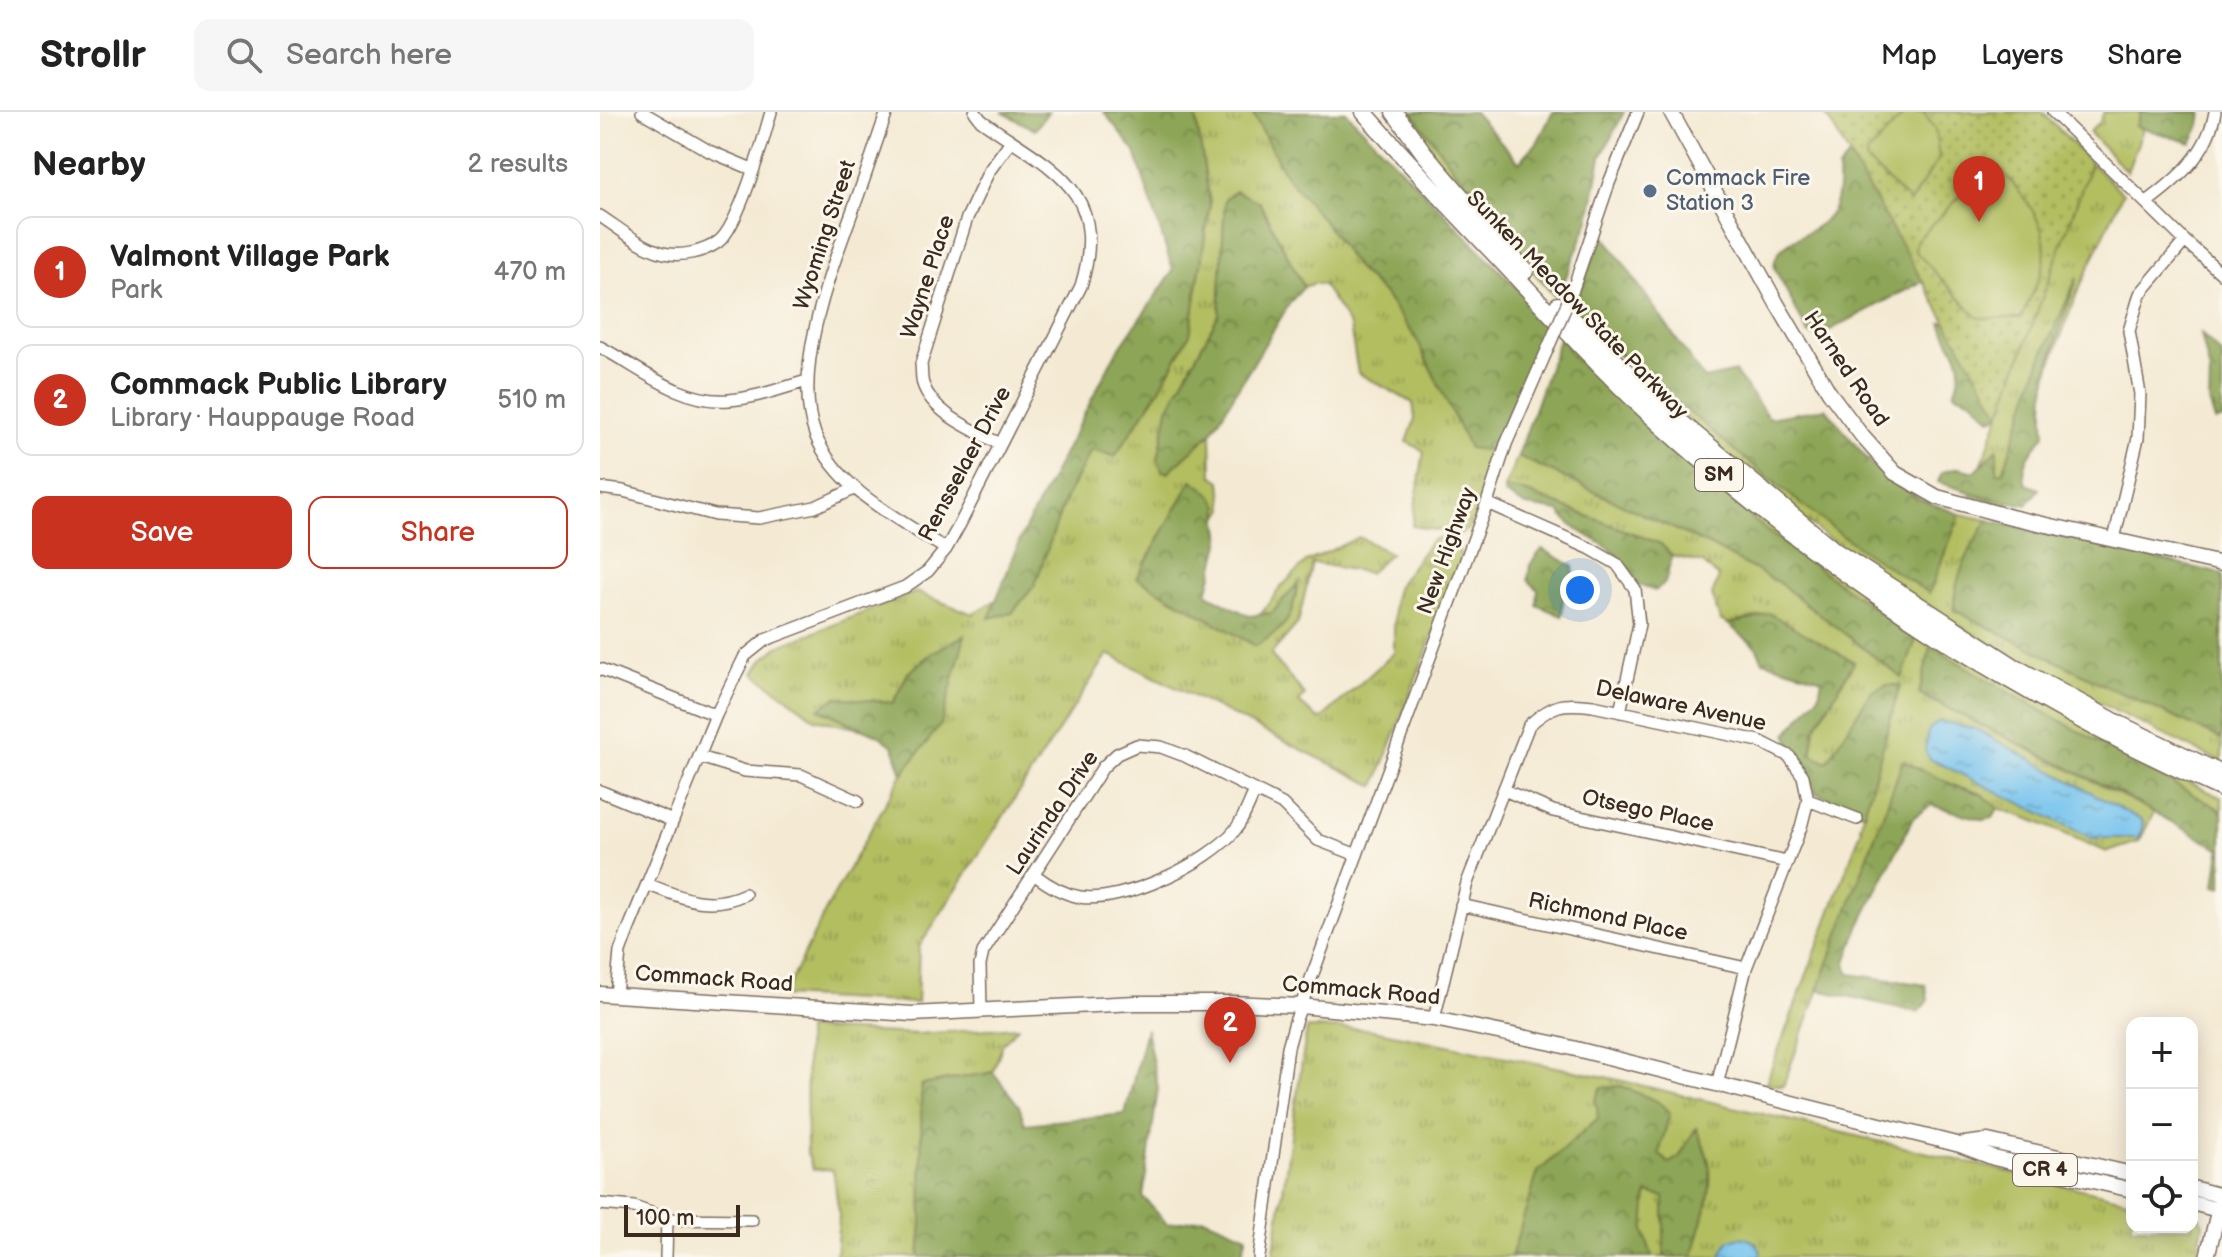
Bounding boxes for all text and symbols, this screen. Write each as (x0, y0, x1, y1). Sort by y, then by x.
search box (194, 19, 754, 91)
text: Strollr (40, 33, 146, 78)
icon: search (222, 33, 266, 77)
text: Search here (286, 37, 452, 73)
text: Map (1881, 39, 1937, 72)
text: Layers (1981, 39, 2064, 72)
text: Share (2108, 39, 2182, 72)
text: Nearby (32, 144, 146, 185)
text: 2 results (468, 149, 568, 180)
street label: Wyoming Street (788, 156, 862, 313)
pin: 1 (1953, 156, 2005, 222)
place label: Commack Fire Station 3 (1666, 165, 1810, 217)
marker: Commack Fire Station 3 (1641, 182, 1659, 200)
street label: Sunken Meadow State Parkway (1460, 185, 1694, 425)
street label: Wayne Place (895, 212, 961, 342)
text: Valmont Village Park (110, 239, 389, 275)
text: 1 (55, 257, 65, 288)
text: 470 m (494, 257, 566, 288)
text: Park (110, 275, 162, 306)
street label: Harned Road (1797, 306, 1895, 432)
text: Commack Public Library (110, 367, 447, 403)
street label: Rensselaer Drive (913, 382, 1017, 546)
text: 2 (52, 385, 68, 416)
text: 510 m (497, 385, 566, 416)
text: Library · Hauppauge Road (110, 403, 415, 434)
road number: SM (1695, 459, 1743, 491)
street label: New Highway (1412, 484, 1482, 618)
button: Save (32, 496, 292, 569)
button: Share (308, 496, 568, 569)
your location (1560, 570, 1600, 610)
street label: Delaware Avenue (1593, 675, 1769, 737)
street label: Laurinda Drive (1001, 745, 1105, 881)
street label: Otsego Place (1580, 784, 1716, 838)
street label: Richmond Place (1526, 887, 1690, 947)
street label: Commack Road (634, 960, 794, 998)
street label: Commack Road (1281, 971, 1441, 1011)
pin: 2 (1204, 997, 1256, 1063)
map controls (2126, 1017, 2198, 1233)
button: + (2126, 1017, 2198, 1089)
button: − (2126, 1089, 2198, 1161)
road number: CR 4 (2013, 1154, 2077, 1186)
button: locate (2126, 1161, 2198, 1233)
scale bar (624, 1201, 740, 1237)
text: 100 m (636, 1205, 695, 1232)

